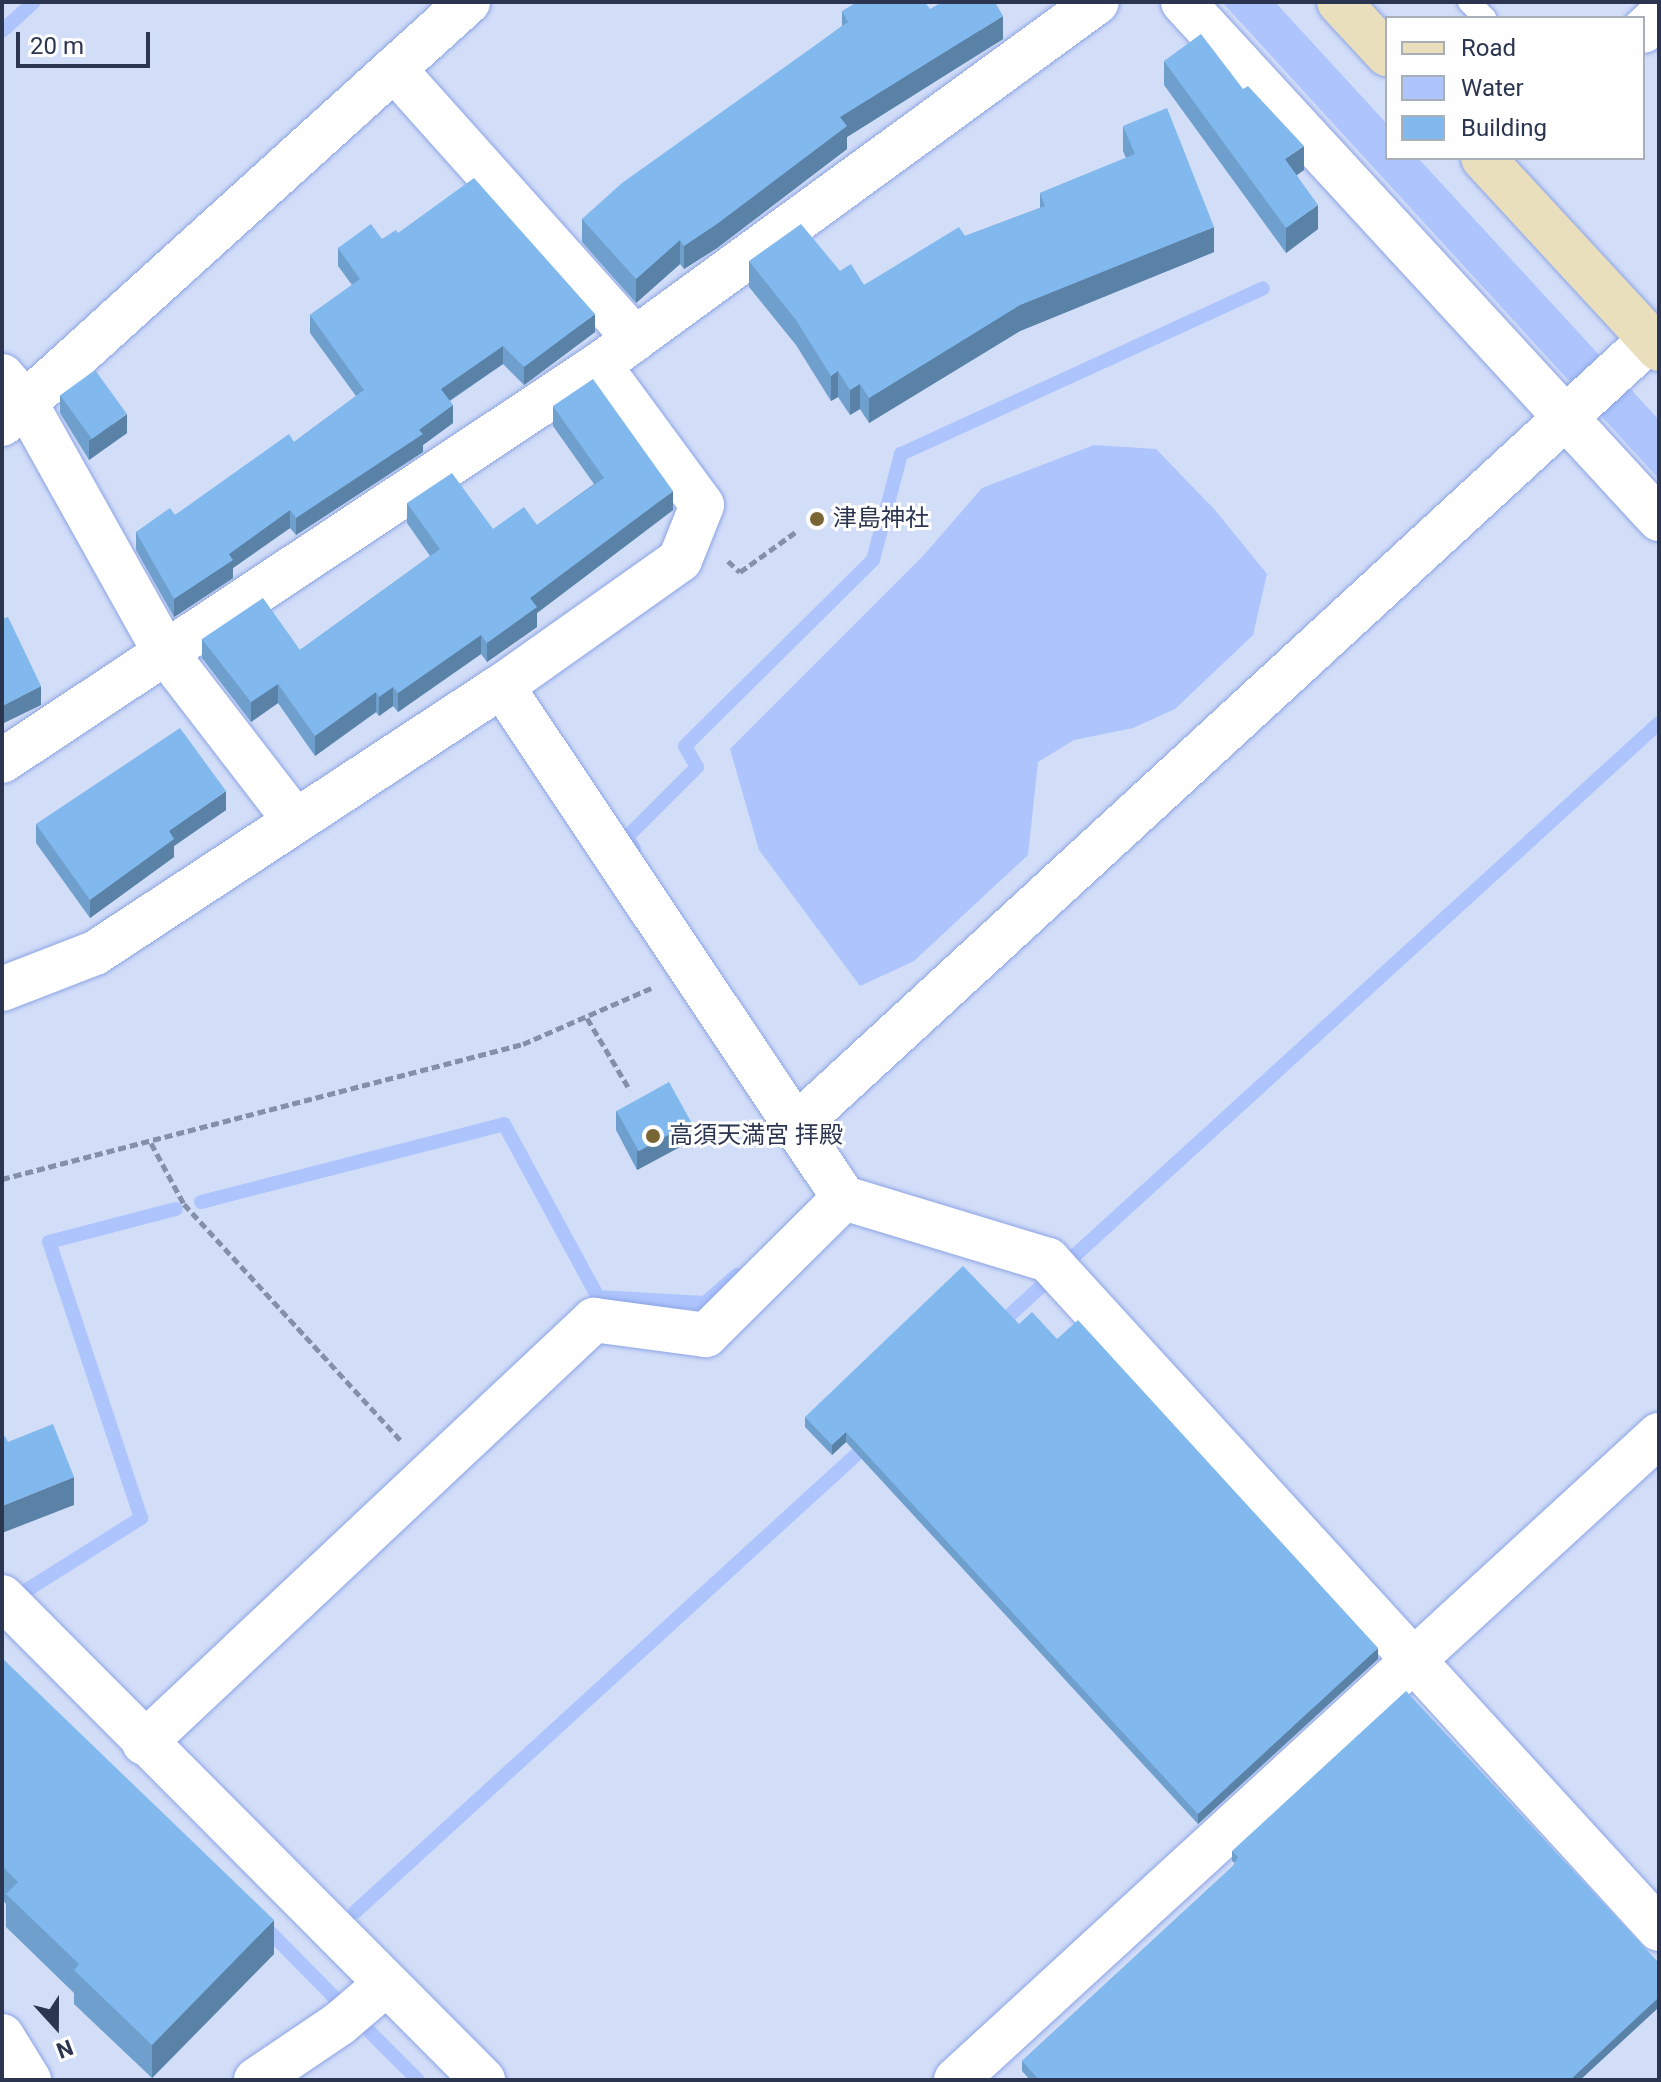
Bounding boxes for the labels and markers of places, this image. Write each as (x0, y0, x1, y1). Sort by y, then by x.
place label: 津島神社 (833, 505, 929, 533)
marker: 津島神社 (808, 510, 826, 528)
place label: 高須天満宮 拝殿 (669, 1122, 843, 1150)
marker: 高須天満宮 拝殿 (644, 1127, 662, 1145)

